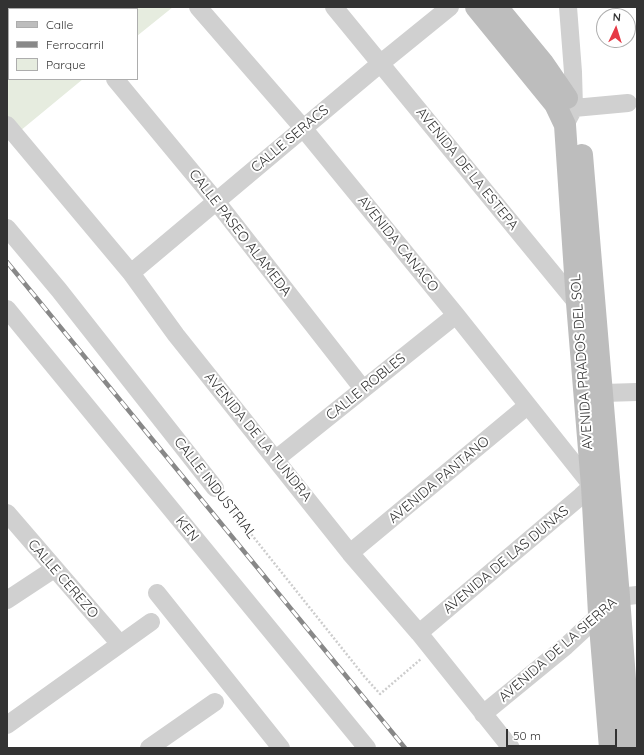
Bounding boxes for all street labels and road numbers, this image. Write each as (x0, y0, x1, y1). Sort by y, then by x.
street label: CALLE SERACS (248, 102, 332, 176)
street label: AVENIDA DE LA ESTEPA (412, 104, 522, 234)
street label: CALLE PASEO ALAMEDA (185, 166, 295, 300)
street label: AVENIDA CANACO (354, 193, 442, 295)
street label: AVENIDA PRADOS DEL SOL (567, 274, 597, 450)
street label: CALLE ROBLES (323, 350, 409, 424)
street label: AVENIDA DE LA TUNDRA (201, 369, 315, 505)
street label: AVENIDA PANTANO (385, 433, 493, 527)
street label: CALLE INDUSTRIAL (170, 434, 260, 542)
street label: AVENIDA DE LAS DUNAS (440, 503, 572, 617)
street label: KEN (172, 513, 202, 545)
street label: CALLE CEREZO (24, 536, 102, 622)
street label: AVENIDA DE LA SIERRA (496, 594, 620, 706)

